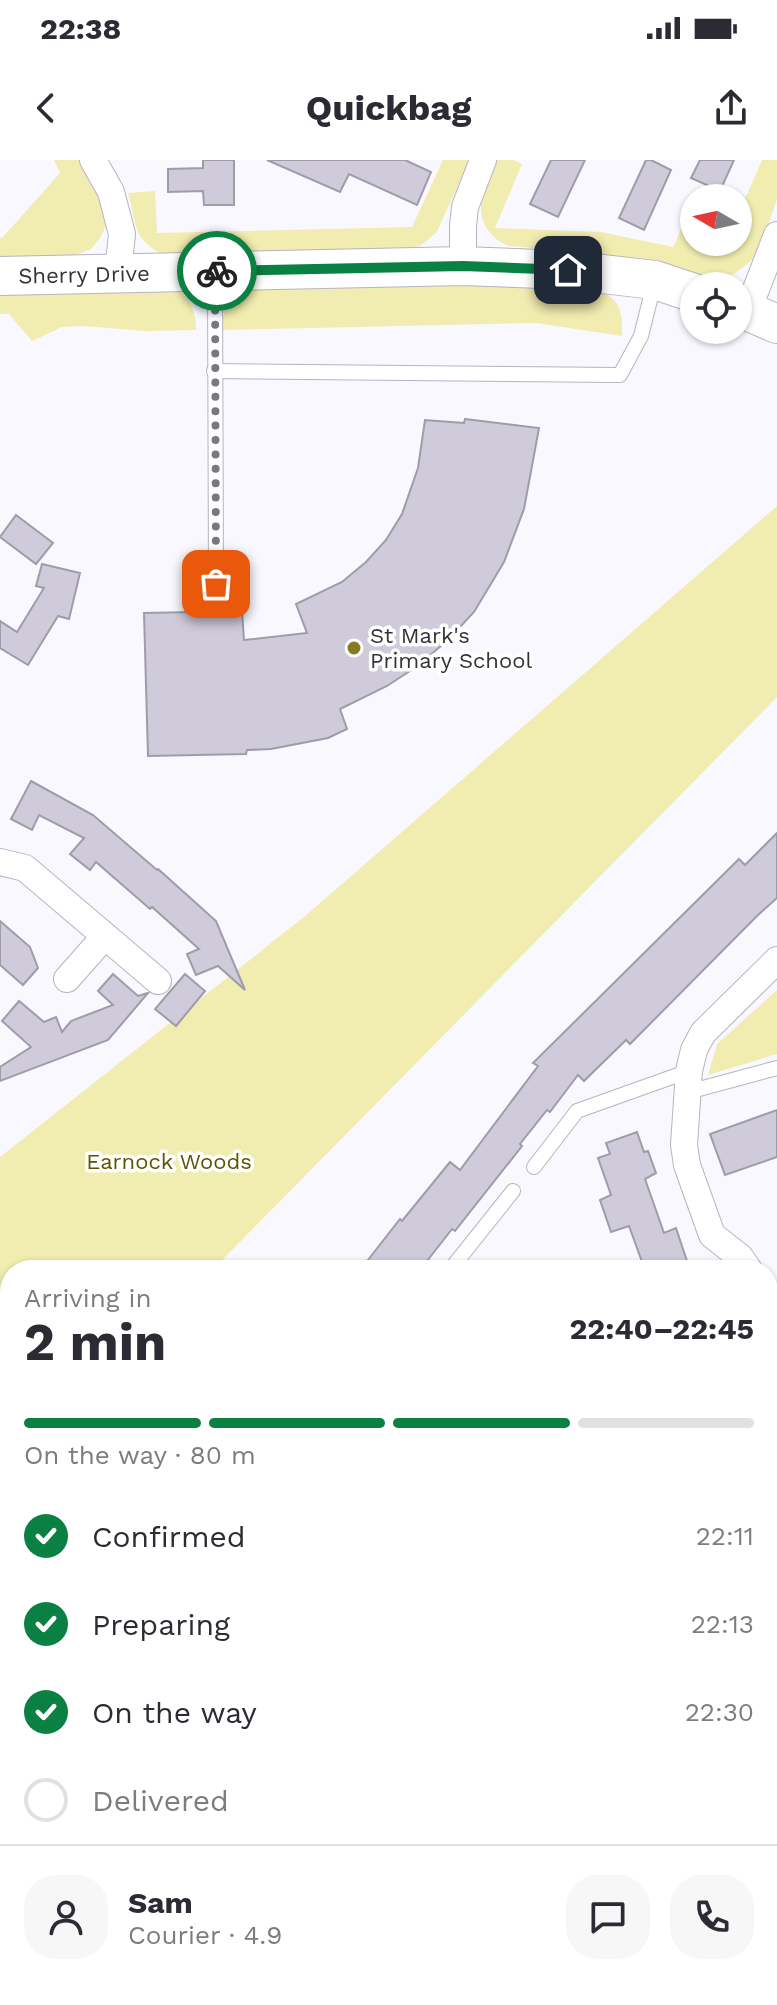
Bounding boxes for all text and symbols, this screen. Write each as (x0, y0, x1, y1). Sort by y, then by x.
text: 22:38 (40, 11, 121, 46)
icon: back (24, 86, 68, 130)
icon: share (709, 86, 753, 130)
text: Quickbag (306, 87, 471, 129)
north arrow (680, 184, 752, 256)
map controls (680, 184, 752, 344)
courier (177, 231, 257, 311)
pin (534, 236, 602, 304)
icon: home (546, 248, 590, 292)
icon: bike (195, 249, 239, 293)
street label: Sherry Drive (18, 260, 150, 288)
button: locate (680, 272, 752, 344)
pin (182, 550, 250, 618)
icon: bag (194, 562, 238, 606)
place label: St Mark's Primary School (370, 623, 532, 673)
marker: St Mark's Primary School (345, 639, 363, 657)
park label: Earnock Woods (86, 1149, 252, 1174)
text: Arriving in (24, 1283, 152, 1313)
text: 22:40–22:45 (569, 1311, 754, 1346)
text: 2 min (24, 1312, 166, 1373)
text: On the way · 80 m (24, 1440, 256, 1470)
icon: check (24, 1514, 68, 1558)
text: Confirmed (92, 1519, 246, 1554)
text: 22:11 (696, 1521, 754, 1551)
icon: check (24, 1602, 68, 1646)
text: Preparing (92, 1607, 230, 1642)
text: 22:13 (691, 1609, 754, 1639)
icon: check (24, 1690, 68, 1734)
text: On the way (92, 1695, 257, 1730)
text: 22:30 (685, 1697, 754, 1727)
text: Delivered (92, 1783, 229, 1818)
button: person (24, 1875, 108, 1959)
button: chat (566, 1875, 650, 1959)
button: phone (670, 1875, 754, 1959)
text: Sam (128, 1885, 193, 1920)
text: Courier · 4.9 (128, 1920, 282, 1950)

